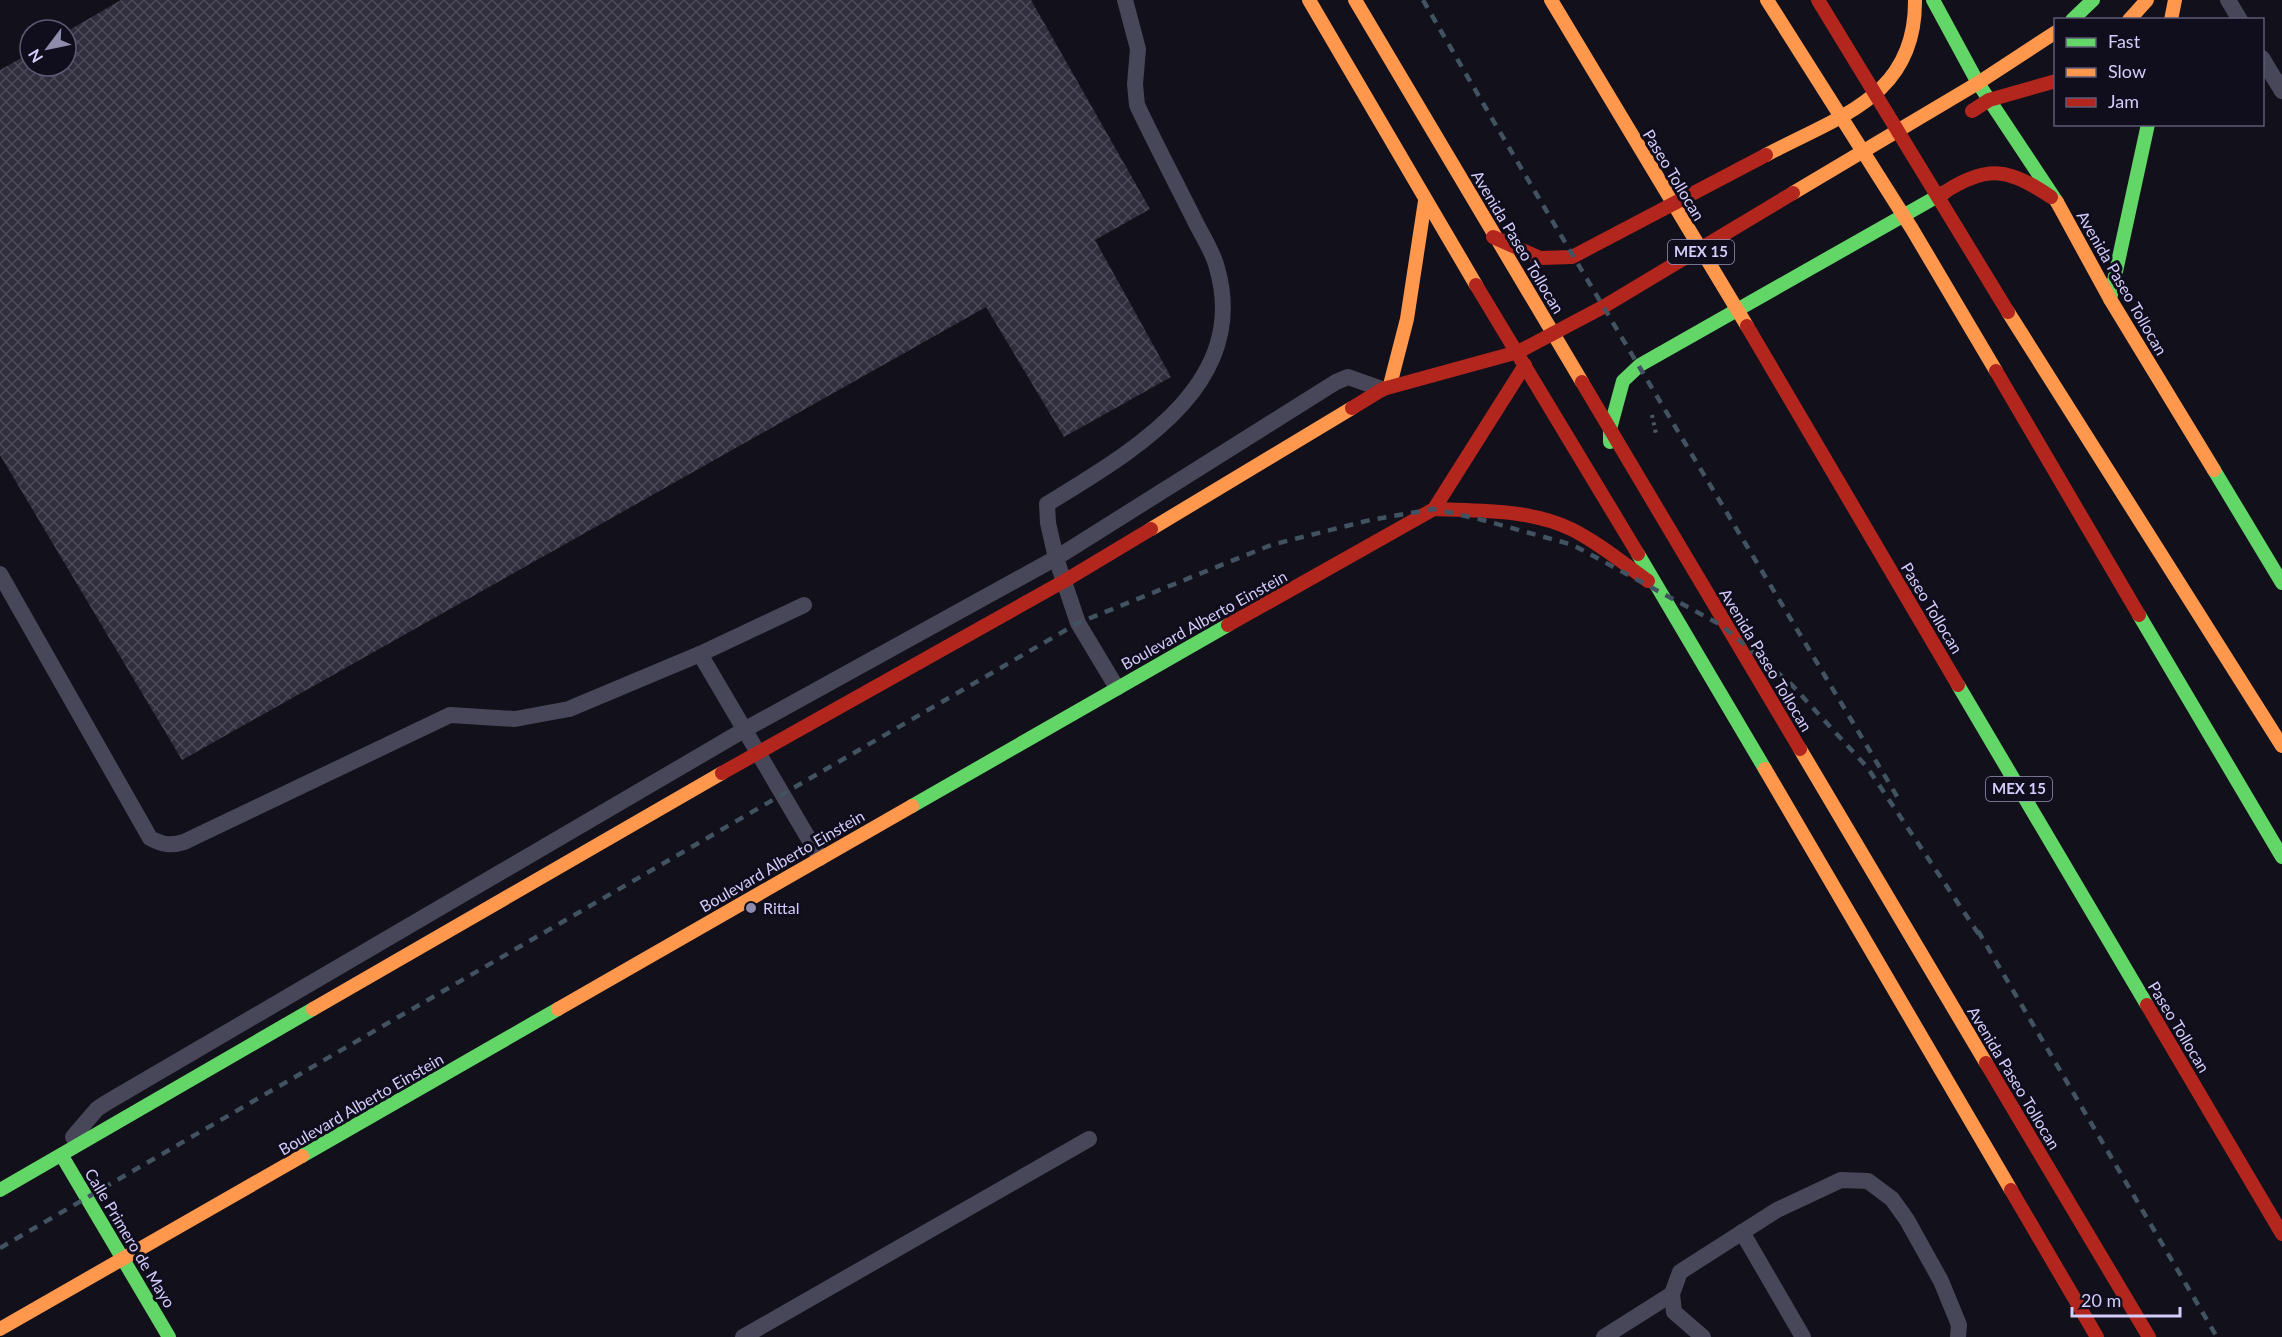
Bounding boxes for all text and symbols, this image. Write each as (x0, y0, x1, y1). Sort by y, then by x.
north arrow (18, 18, 78, 78)
legend (2054, 18, 2264, 126)
text: Fast (2108, 30, 2141, 52)
text: N (24, 46, 46, 66)
text: Slow (2108, 60, 2146, 82)
text: Jam (2108, 90, 2139, 112)
street label: Paseo Tollocan (1640, 126, 1709, 224)
street label: Avenida Paseo Tollocan (1468, 167, 1569, 317)
street label: Avenida Paseo Tollocan (2073, 207, 2172, 358)
road number: MEX 15 (1668, 240, 1734, 264)
street label: Paseo Tollocan (1898, 559, 1967, 657)
street label: Boulevard Alberto Einstein (1117, 566, 1290, 673)
street label: Avenida Paseo Tollocan (1716, 585, 1817, 735)
road number: MEX 15 (1986, 777, 2052, 801)
street label: Boulevard Alberto Einstein (696, 806, 867, 915)
place label: Rittal (763, 898, 799, 917)
marker: Rittal (744, 901, 758, 915)
street label: Paseo Tollocan (2145, 978, 2214, 1076)
street label: Avenida Paseo Tollocan (1964, 1003, 2065, 1153)
street label: Boulevard Alberto Einstein (275, 1049, 446, 1158)
street label: Calle Primero de Mayo (81, 1165, 180, 1311)
scale bar (2072, 1280, 2180, 1318)
text: 20 m (2081, 1289, 2121, 1311)

